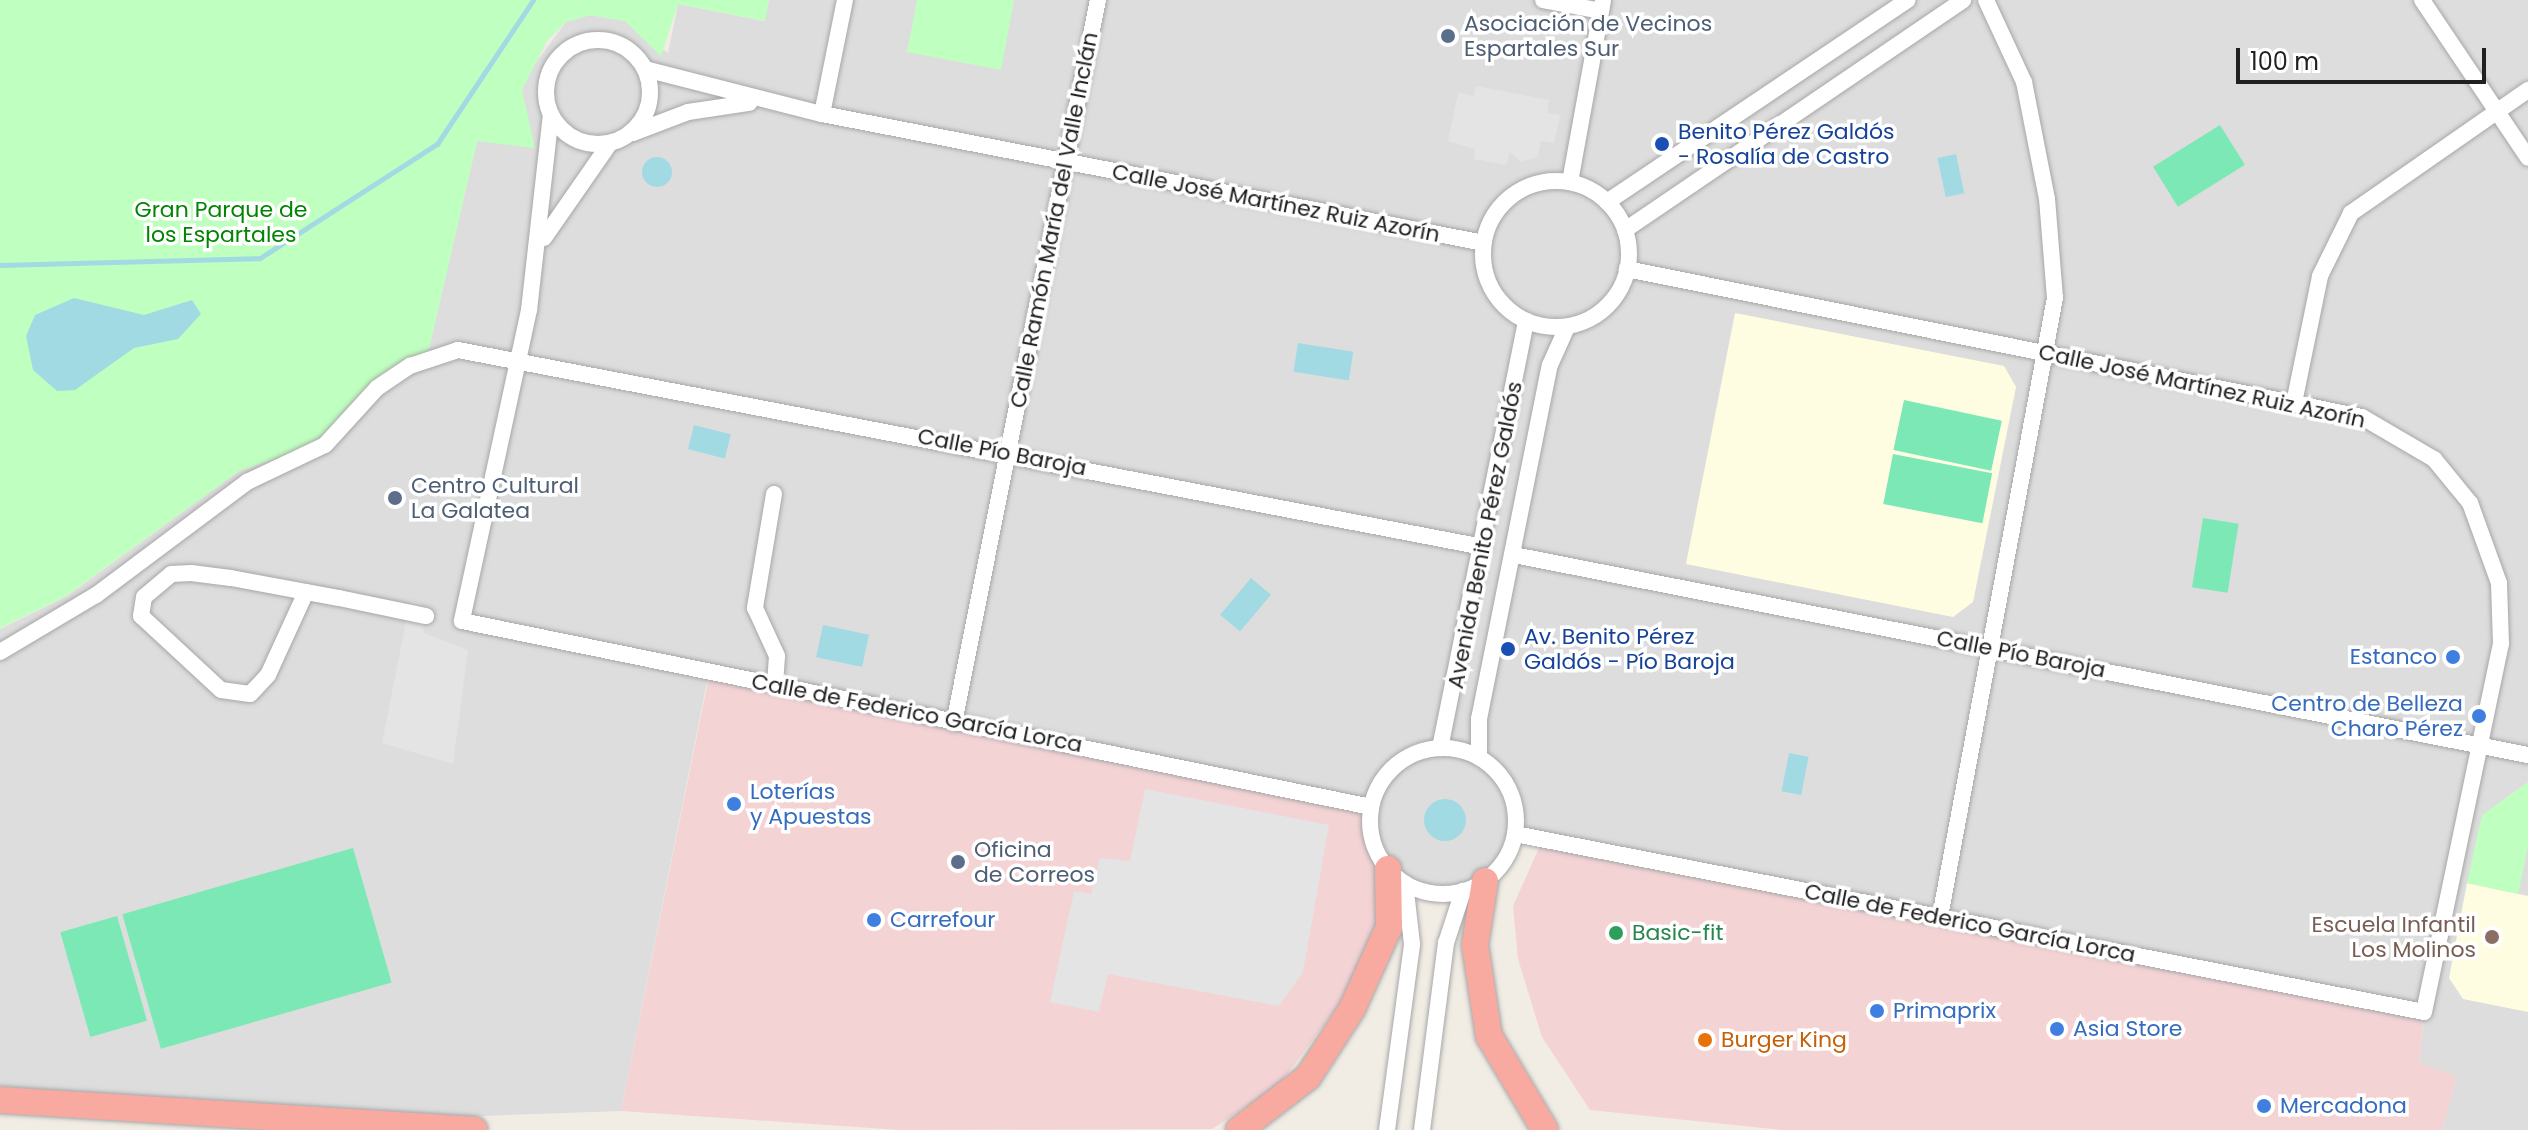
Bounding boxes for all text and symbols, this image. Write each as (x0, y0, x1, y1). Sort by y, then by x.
place label: Asociación de Vecinos Espartales Sur (1464, 10, 1712, 62)
marker: Asociación de Vecinos Espartales Sur (1439, 27, 1457, 45)
street label: Calle Ramón María del Valle Inclán (1005, 30, 1103, 410)
scale bar (2240, 32, 2490, 82)
text: 100 m (2250, 45, 2319, 78)
place label: Benito Pérez Galdós - Rosalía de Castro (1678, 118, 1895, 170)
marker: Benito Pérez Galdós - Rosalía de Castro (1653, 135, 1671, 153)
street label: Calle José Martínez Ruiz Azorín (1110, 158, 1442, 248)
park label: Gran Parque de los Espartales (135, 196, 307, 248)
street label: Calle José Martínez Ruiz Azorín (2036, 338, 2368, 434)
street label: Avenida Benito Pérez Galdós (1442, 379, 1528, 691)
street label: Calle Pío Baroja (915, 423, 1089, 481)
place label: Centro Cultural La Galatea (411, 472, 579, 524)
marker: Centro Cultural La Galatea (386, 489, 404, 507)
place label: Av. Benito Pérez Galdós - Pío Baroja (1524, 623, 1735, 674)
street label: Calle Pío Baroja (1934, 625, 2108, 683)
marker: Av. Benito Pérez Galdós - Pío Baroja (1499, 640, 1517, 658)
place label: Estanco (2350, 644, 2437, 670)
marker: Estanco (2444, 648, 2462, 666)
street label: Calle de Federico García Lorca (749, 668, 1085, 758)
place label: Centro de Belleza Charo Pérez (2271, 690, 2463, 742)
marker: Centro de Belleza Charo Pérez (2470, 707, 2488, 725)
place label: Loterías y Apuestas (750, 778, 872, 830)
marker: Loterías y Apuestas (725, 795, 743, 813)
place label: Oficina de Correos (974, 836, 1095, 888)
marker: Oficina de Correos (949, 853, 967, 871)
street label: Calle de Federico García Lorca (1802, 878, 2138, 968)
place label: Carrefour (890, 907, 996, 933)
marker: Carrefour (865, 911, 883, 929)
place label: Escuela Infantil Los Molinos (2311, 911, 2476, 962)
place label: Basic-fit (1632, 920, 1723, 946)
marker: Basic-fit (1607, 924, 1625, 942)
marker: Escuela Infantil Los Molinos (2483, 928, 2501, 946)
place label: Primaprix (1893, 998, 1996, 1024)
marker: Primaprix (1868, 1002, 1886, 1020)
place label: Asia Store (2073, 1016, 2182, 1042)
marker: Asia Store (2048, 1020, 2066, 1038)
place label: Burger King (1721, 1027, 1847, 1053)
marker: Burger King (1696, 1031, 1714, 1049)
place label: Mercadona (2280, 1093, 2407, 1119)
marker: Mercadona (2255, 1097, 2273, 1115)

